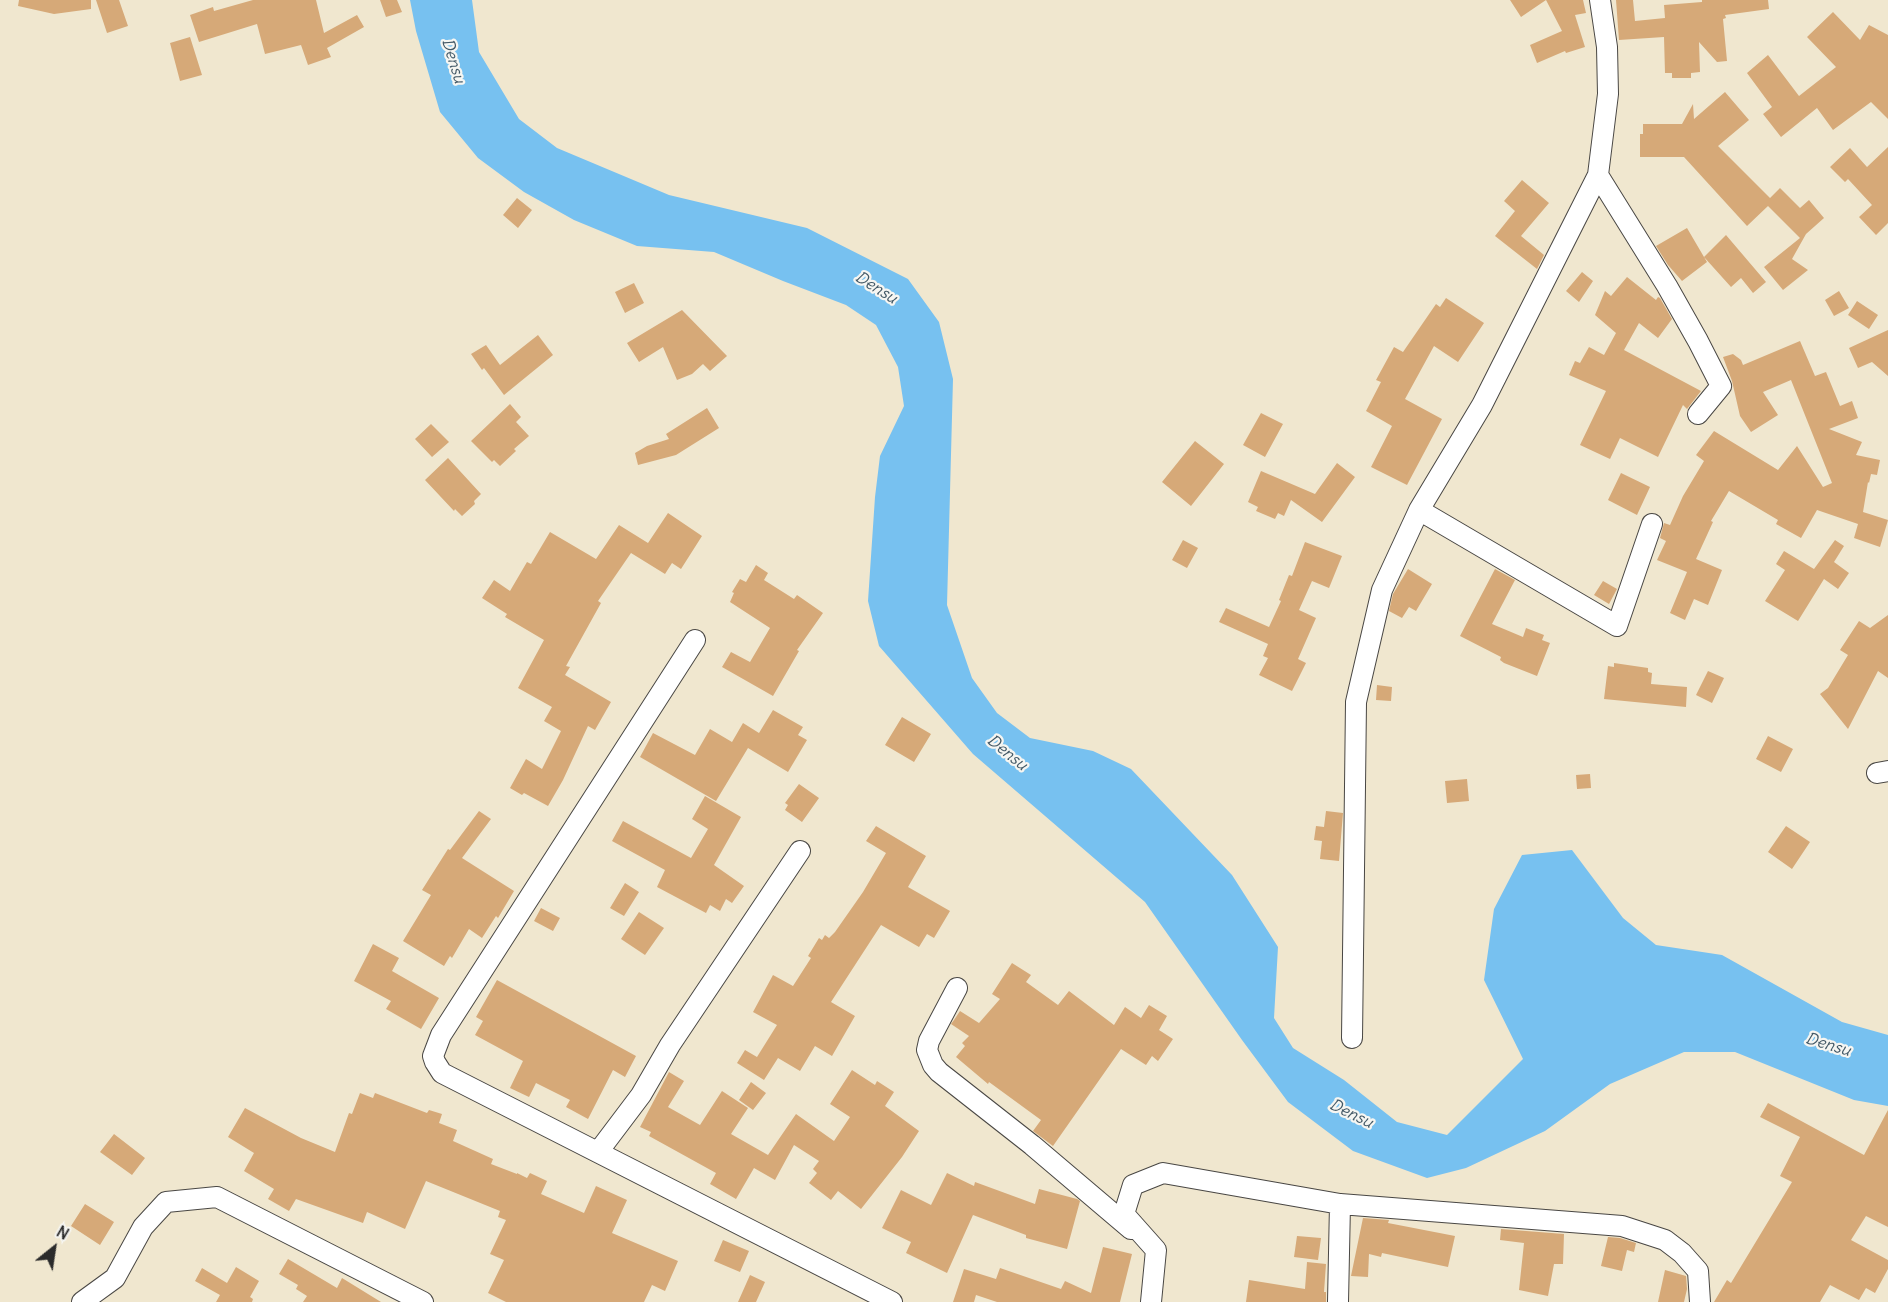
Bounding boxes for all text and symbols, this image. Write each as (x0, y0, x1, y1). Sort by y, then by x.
water label: Densu (437, 36, 469, 86)
water label: Densu (851, 268, 901, 308)
water label: Densu (983, 731, 1031, 775)
water label: Densu (1803, 1029, 1853, 1061)
water label: Densu (1326, 1095, 1376, 1133)
north arrow (24, 1218, 84, 1278)
text: N (53, 1221, 73, 1244)

